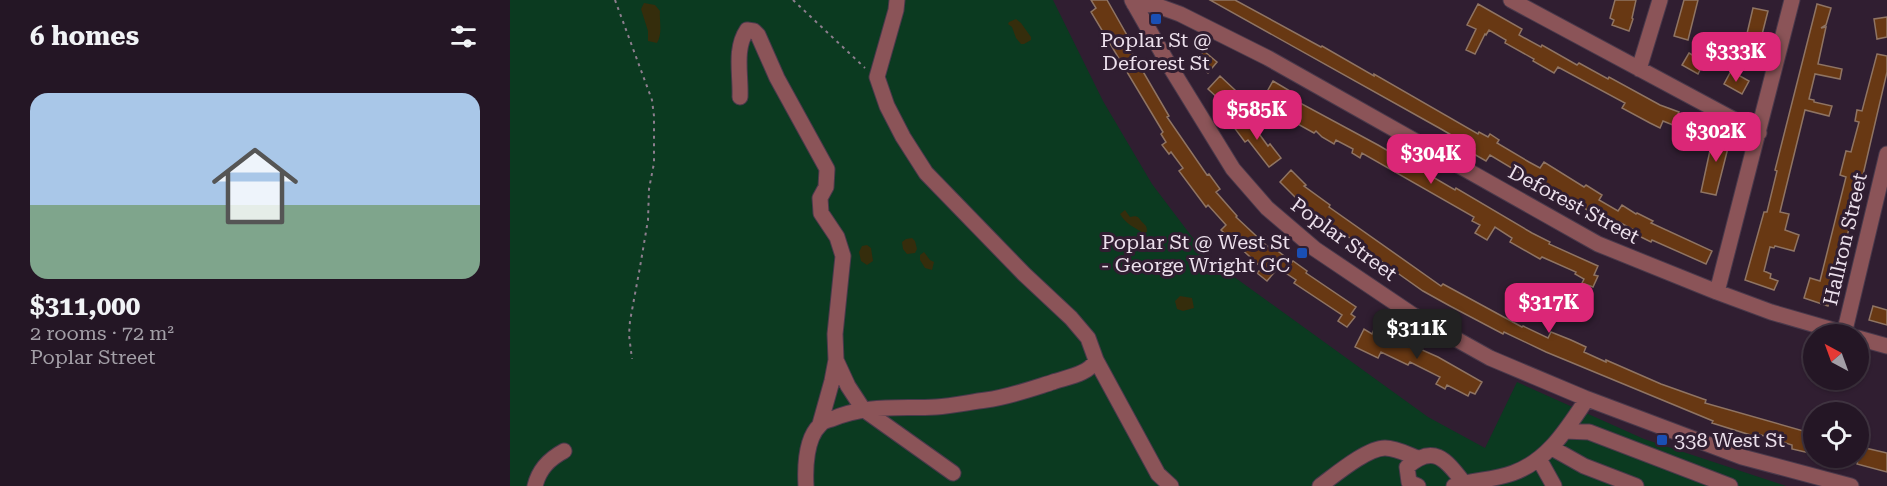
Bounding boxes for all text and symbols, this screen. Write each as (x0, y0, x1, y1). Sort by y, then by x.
marker: Poplar St @ Deforest St (1149, 12, 1163, 26)
icon: filters (447, 20, 480, 53)
text: 6 homes (30, 21, 139, 51)
place label: Poplar St @ Deforest St (1100, 28, 1212, 75)
pin: $333K (1694, 32, 1778, 83)
text: $333K (1706, 39, 1766, 63)
pin: $585K (1215, 90, 1299, 141)
text: $585K (1227, 97, 1287, 121)
pin: $302K (1674, 112, 1758, 163)
text: $302K (1686, 119, 1746, 143)
icon: home (201, 132, 309, 240)
pin: $304K (1389, 134, 1473, 185)
text: $304K (1401, 141, 1461, 165)
street label: Deforest Street (1504, 159, 1644, 249)
street label: Hallron Street (1818, 170, 1872, 308)
street label: Poplar Street (1286, 192, 1402, 286)
place label: Poplar St @ West St - George Wright GC (1101, 230, 1291, 277)
marker: Poplar St @ West St - George Wright GC (1295, 246, 1309, 260)
pin: $317K (1507, 283, 1591, 334)
text: $317K (1519, 290, 1579, 314)
text: $311,000 (30, 291, 140, 321)
pin: $311K (1375, 309, 1459, 360)
text: $311K (1387, 316, 1447, 340)
text: 2 rooms · 72 m² (30, 321, 174, 345)
north arrow (1803, 324, 1869, 390)
map controls (1803, 324, 1869, 468)
text: Poplar Street (30, 345, 155, 369)
button: locate (1803, 402, 1869, 468)
place label: 338 West St (1674, 428, 1785, 452)
marker: 338 West St (1655, 433, 1669, 447)

